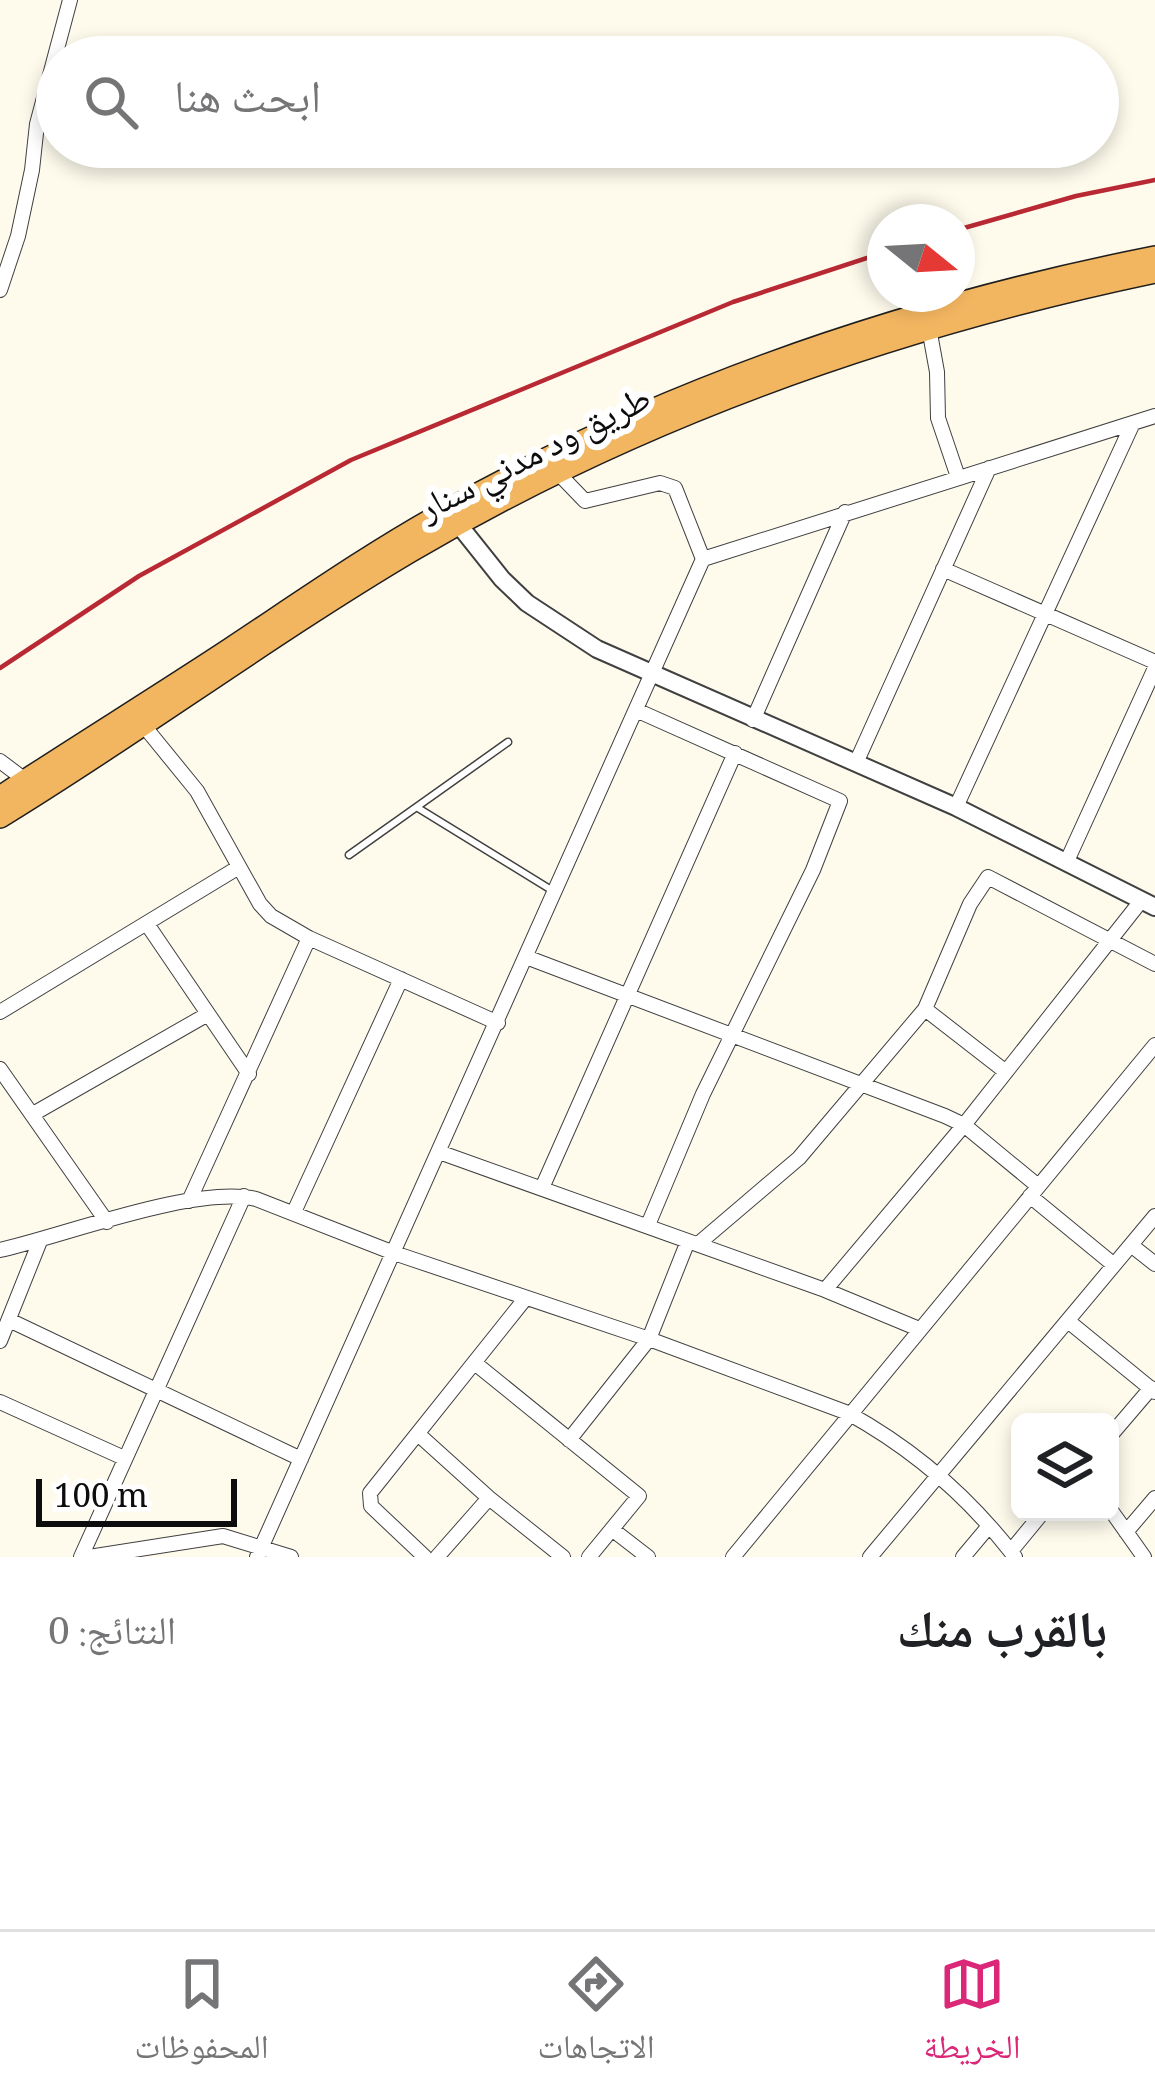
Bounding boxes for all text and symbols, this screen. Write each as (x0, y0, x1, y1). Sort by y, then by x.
search box (36, 36, 1119, 168)
text: ابحث هنا (174, 64, 321, 141)
icon: search (78, 69, 144, 135)
north arrow (867, 204, 975, 312)
street label: طريق ود مدني سنار (408, 372, 664, 542)
map controls (1011, 1413, 1119, 1521)
button: layers (1011, 1413, 1119, 1521)
text: 100 m (54, 1472, 148, 1528)
scale bar (36, 1473, 237, 1526)
text: بالقرب منك (897, 1592, 1107, 1679)
text: النتائج: 0 (48, 1602, 176, 1669)
tab: المحفوظات (134, 1951, 269, 2079)
tab: الاتجاهات (537, 1951, 655, 2079)
tab: الخريطة (923, 1951, 1021, 2079)

